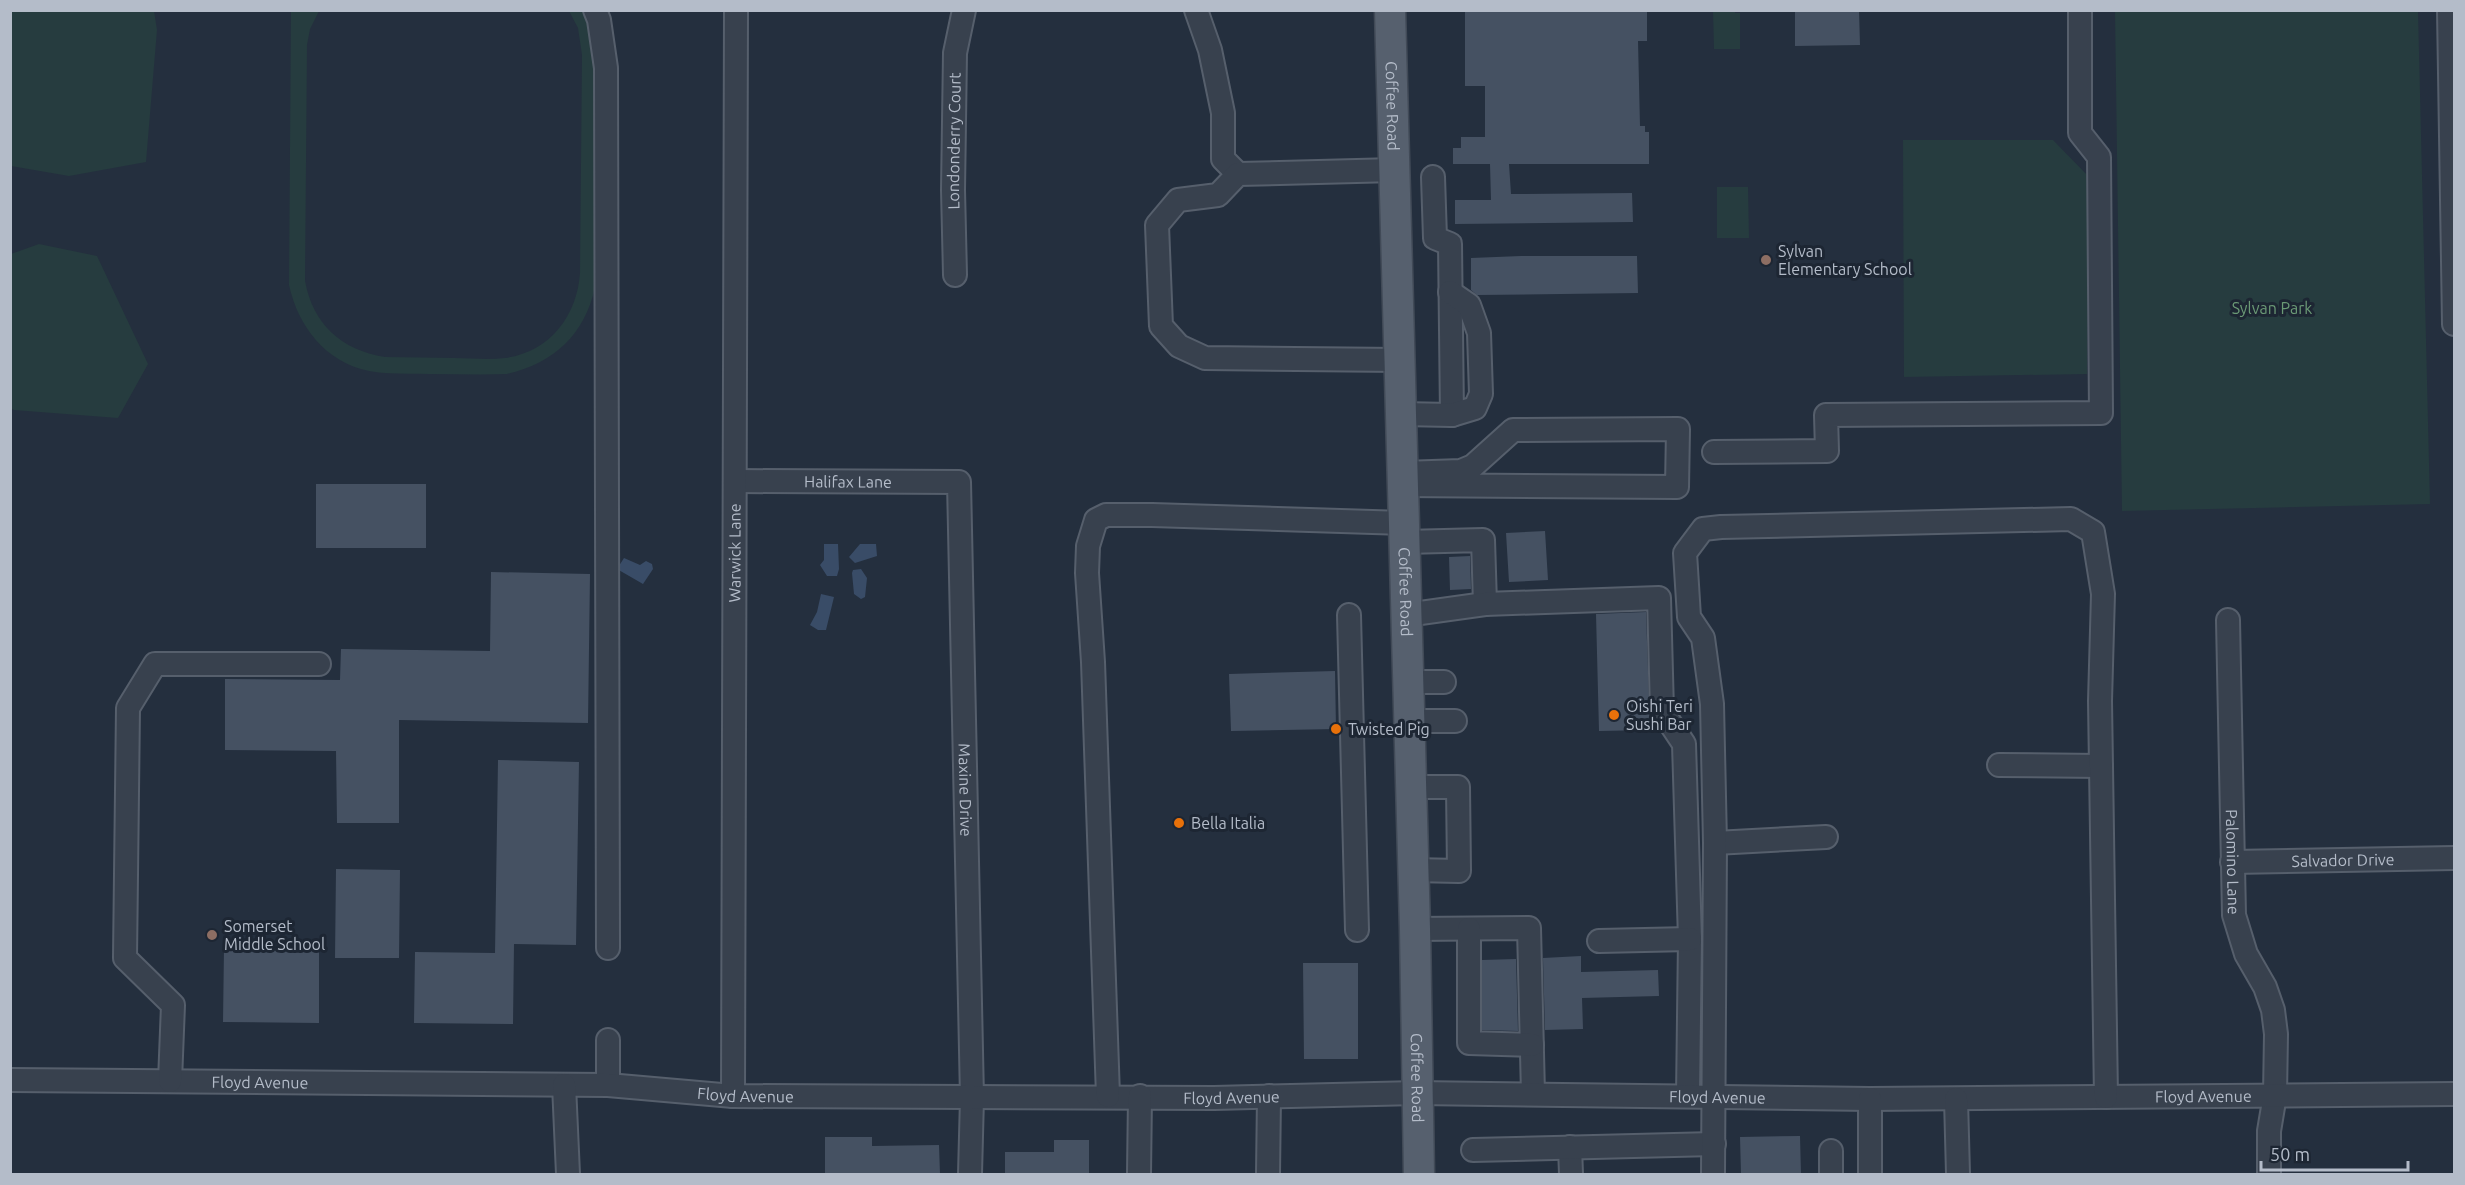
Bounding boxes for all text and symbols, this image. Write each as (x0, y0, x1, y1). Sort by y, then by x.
street label: Coffee Road (1382, 61, 1403, 151)
street label: Londonderry Court (944, 72, 964, 210)
place label: Sylvan Elementary School (1778, 242, 1912, 278)
marker: Sylvan Elementary School (1759, 253, 1773, 267)
park label: Sylvan Park (2232, 299, 2312, 317)
street label: Halifax Lane (804, 472, 892, 491)
street label: Warwick Lane (725, 503, 744, 603)
street label: Coffee Road (1396, 547, 1416, 637)
place label: Oishi Teri Sushi Bar (1626, 697, 1693, 733)
marker: Oishi Teri Sushi Bar (1607, 708, 1621, 722)
place label: Twisted Pig (1348, 720, 1430, 738)
marker: Twisted Pig (1329, 722, 1343, 736)
street label: Maxine Drive (956, 743, 975, 837)
street label: Palomino Lane (2223, 809, 2243, 915)
place label: Bella Italia (1191, 814, 1265, 832)
marker: Bella Italia (1172, 816, 1186, 830)
street label: Salvador Drive (2291, 850, 2395, 870)
place label: Somerset Middle School (224, 917, 325, 953)
marker: Somerset Middle School (205, 928, 219, 942)
street label: Coffee Road (1408, 1033, 1427, 1123)
street label: Floyd Avenue (212, 1073, 308, 1091)
street label: Floyd Avenue (697, 1084, 794, 1105)
street label: Floyd Avenue (1183, 1087, 1280, 1107)
street label: Floyd Avenue (1669, 1087, 1766, 1107)
street label: Floyd Avenue (2155, 1087, 2252, 1106)
scale bar (2261, 1134, 2408, 1172)
text: 50 m (2270, 1144, 2310, 1164)

